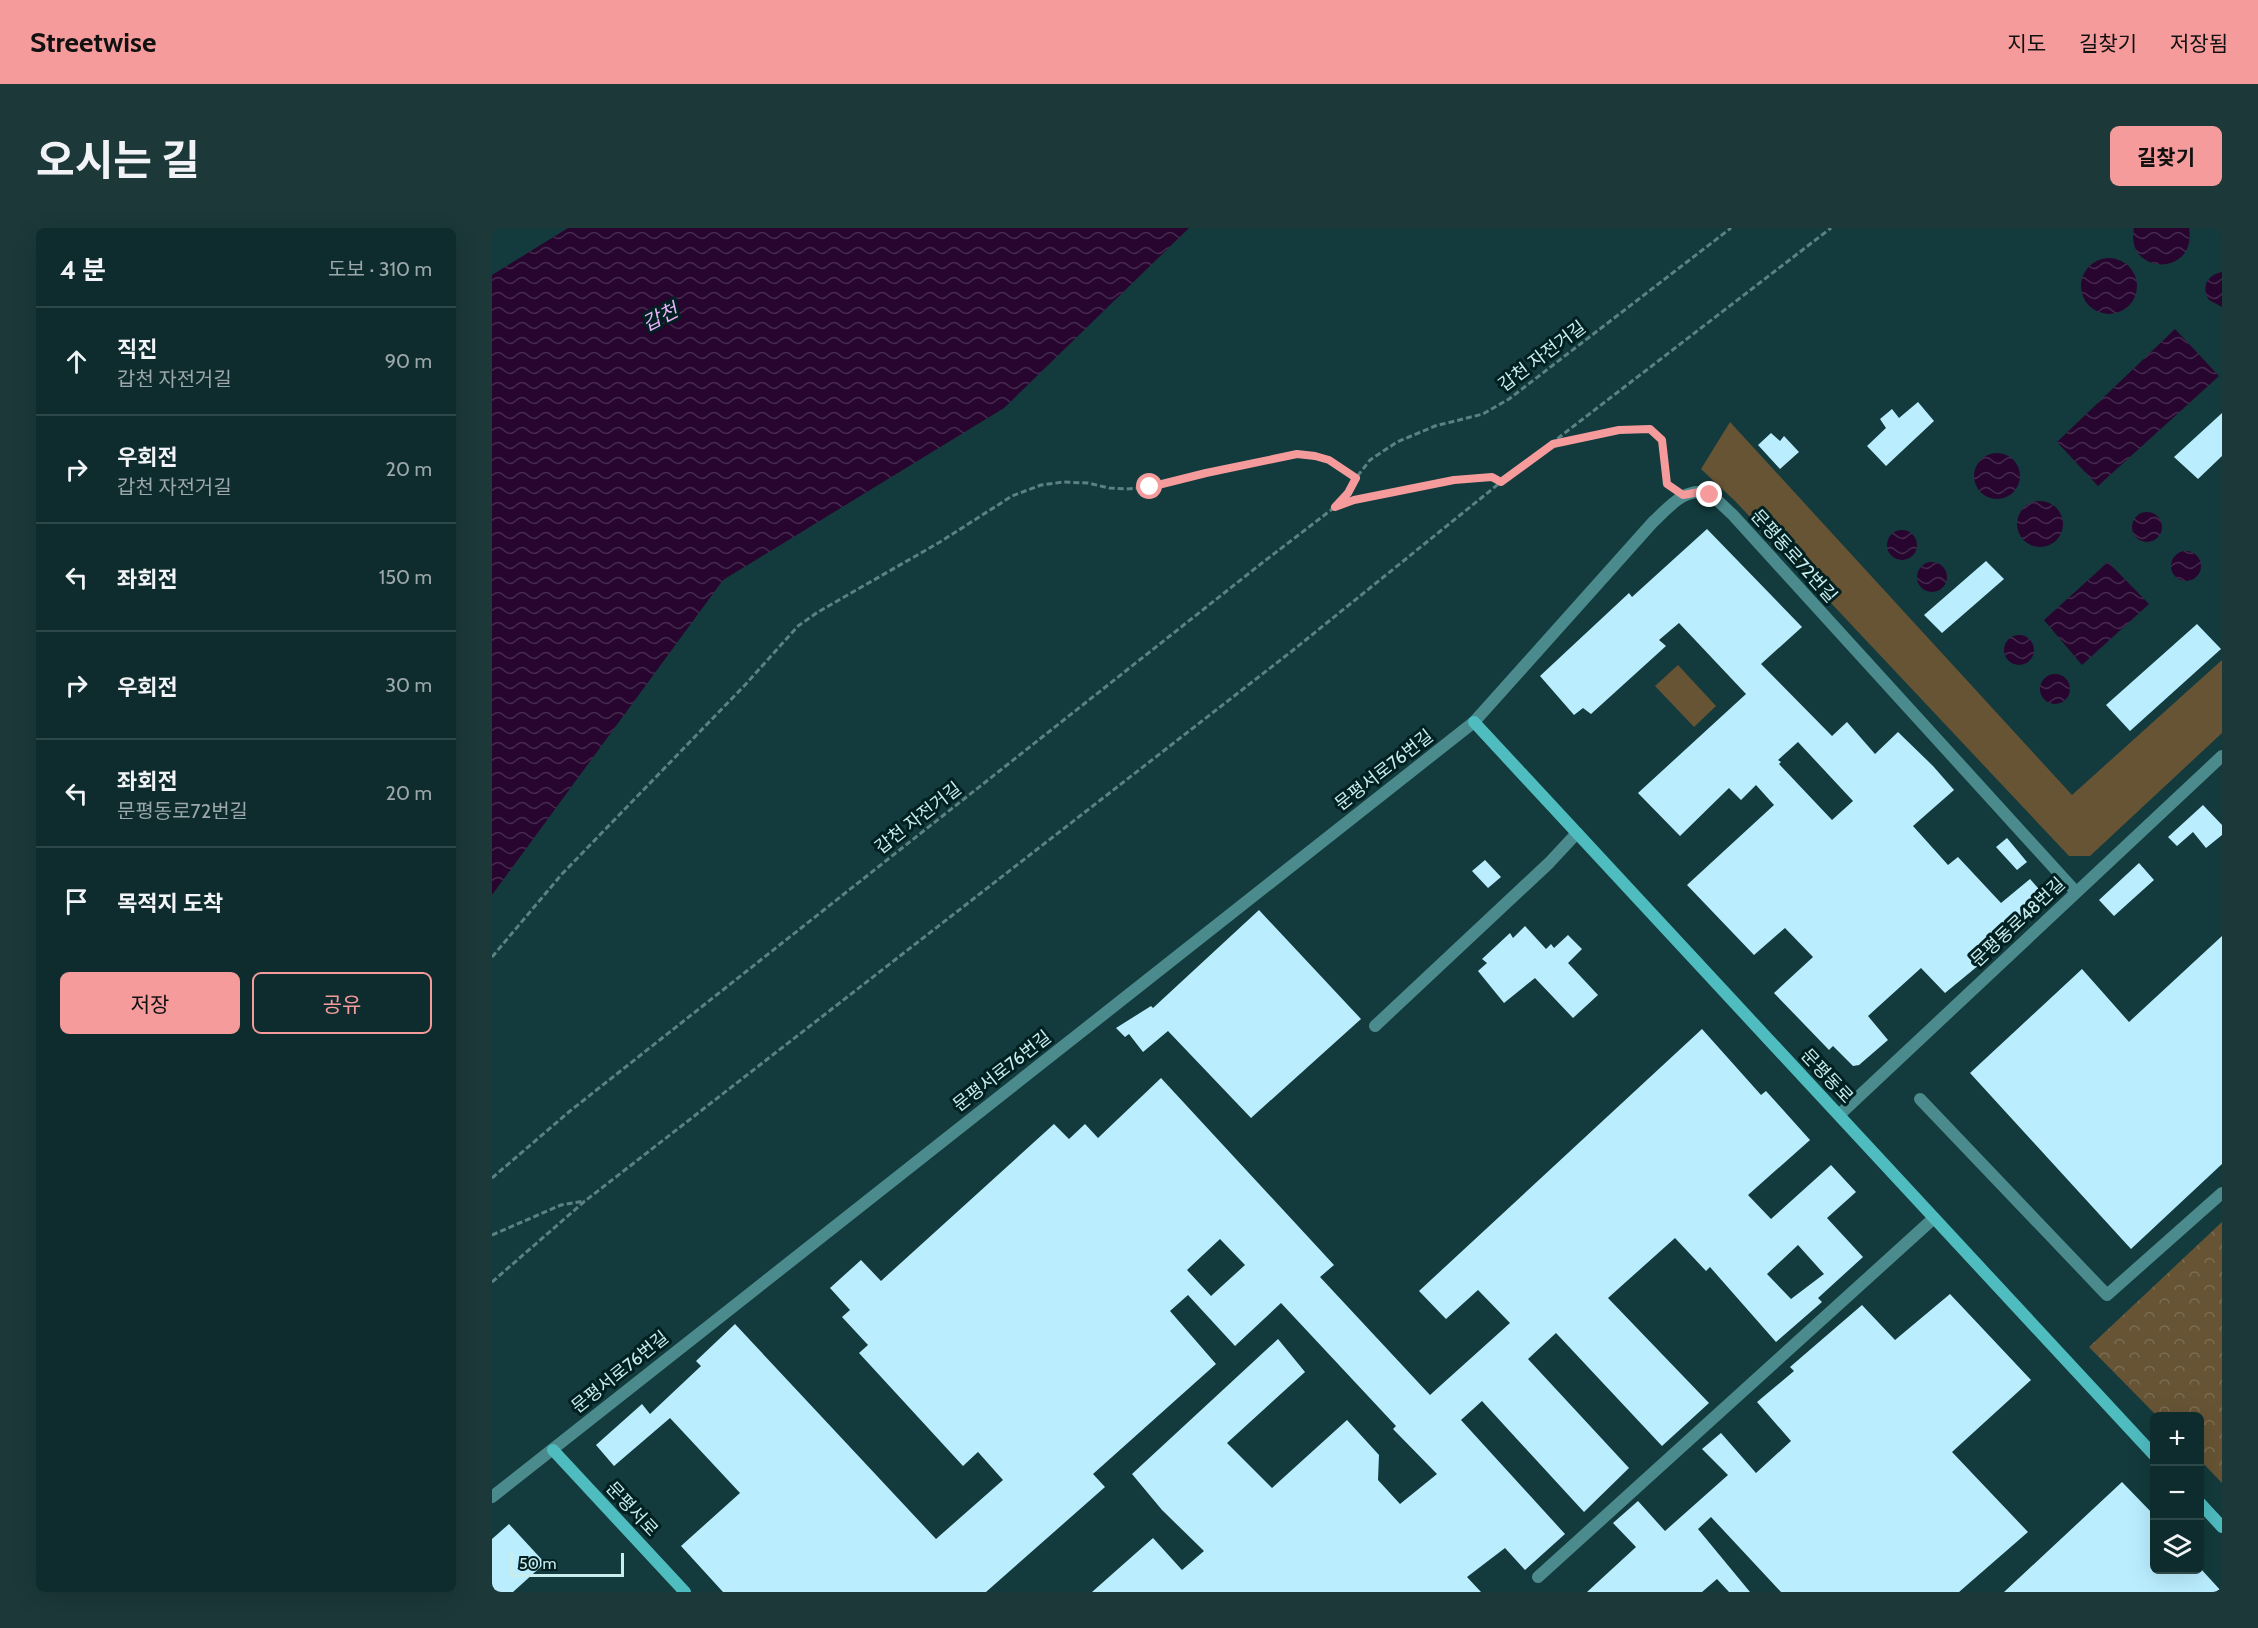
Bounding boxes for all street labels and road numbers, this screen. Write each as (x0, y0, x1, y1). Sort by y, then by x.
street label: 갑천 자전거길 (1494, 316, 1590, 396)
street label: 문평동로72번길 (1746, 505, 1842, 607)
street label: 문평서로76번길 (1331, 725, 1437, 815)
street label: 갑천 자전거길 (870, 777, 966, 859)
street label: 문평동로48번길 (1966, 873, 2070, 971)
street label: 문평서로76번길 (949, 1026, 1055, 1116)
street label: 문평동로 (1796, 1044, 1858, 1108)
street label: 문평서로76번길 (567, 1326, 673, 1418)
street label: 문평서로 (601, 1477, 663, 1541)

